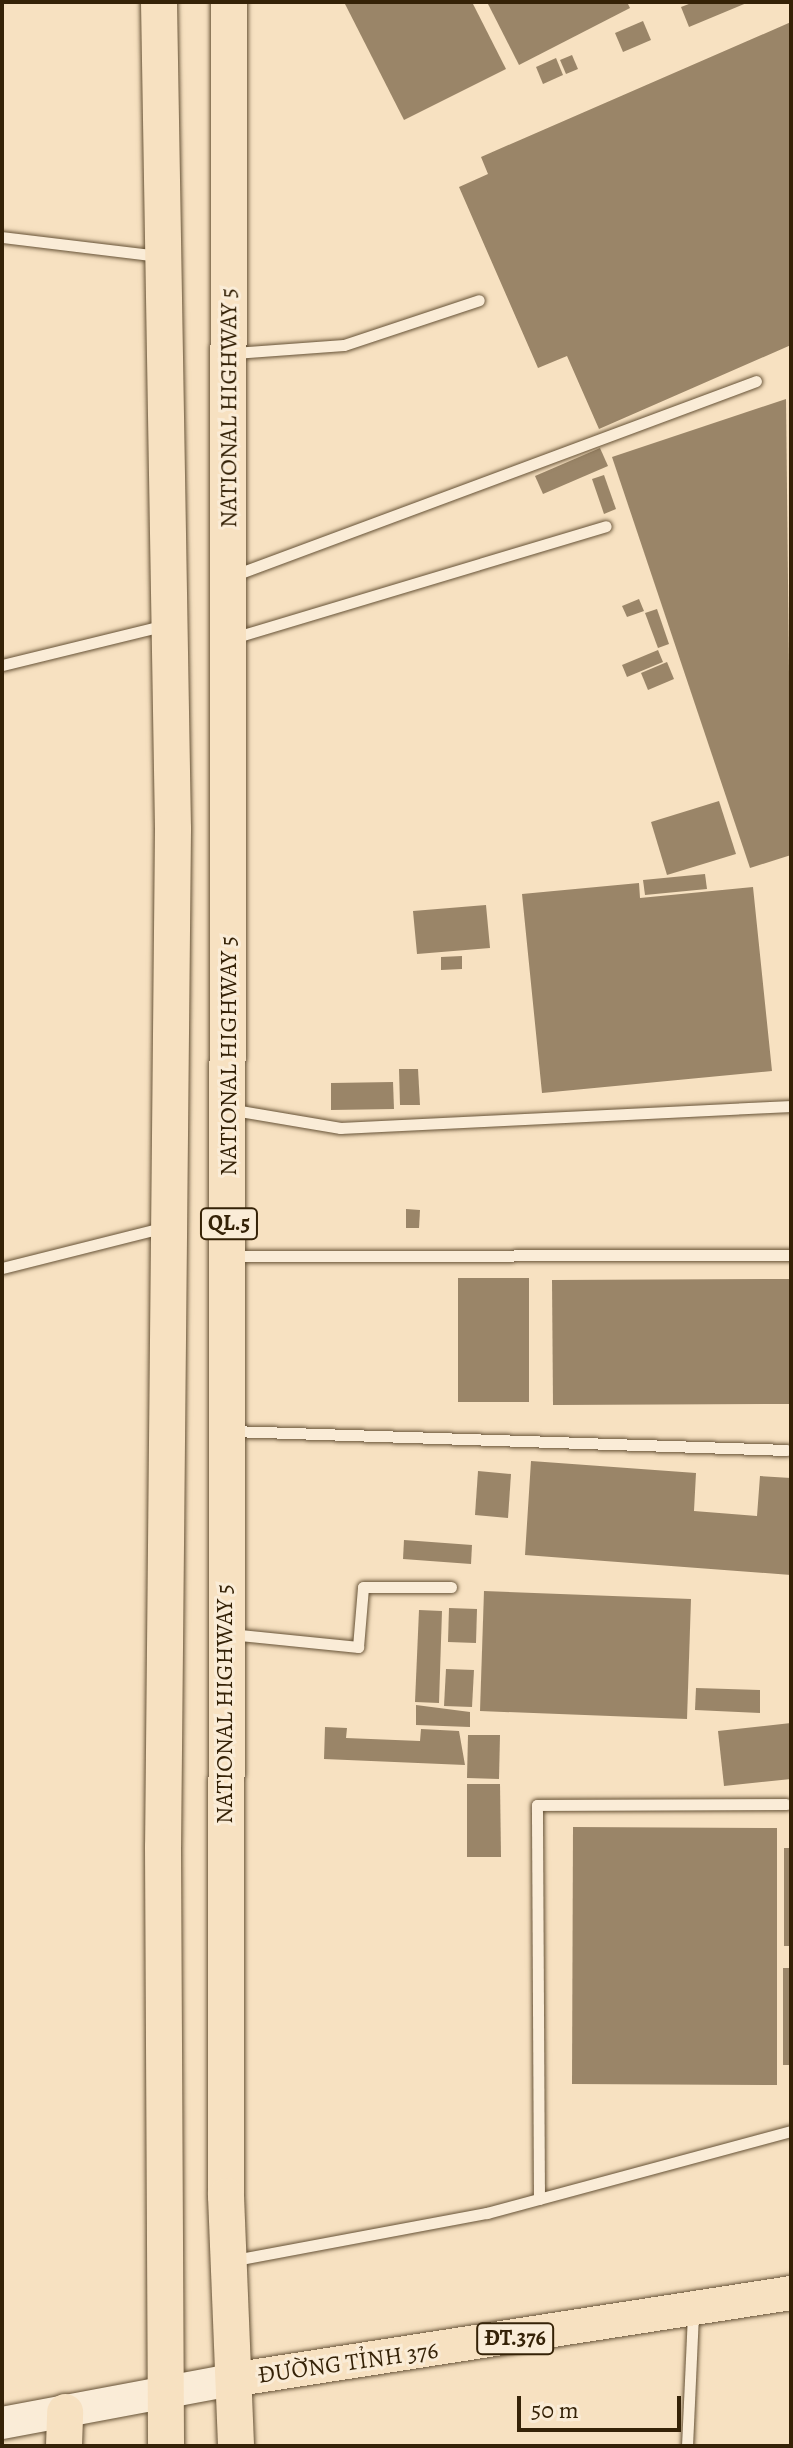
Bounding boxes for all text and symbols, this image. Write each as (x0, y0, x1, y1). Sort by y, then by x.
street label: NATIONAL HIGHWAY 5 (215, 288, 243, 528)
street label: NATIONAL HIGHWAY 5 (215, 936, 243, 1176)
road number: QL.5 (199, 1206, 259, 1242)
street label: NATIONAL HIGHWAY 5 (211, 1584, 239, 1824)
road number: ĐT.376 (475, 2321, 555, 2357)
street label: ĐƯỜNG TỈNH 376 (256, 2336, 440, 2390)
scale bar (521, 2380, 685, 2430)
text: 50 m (531, 2394, 579, 2426)

